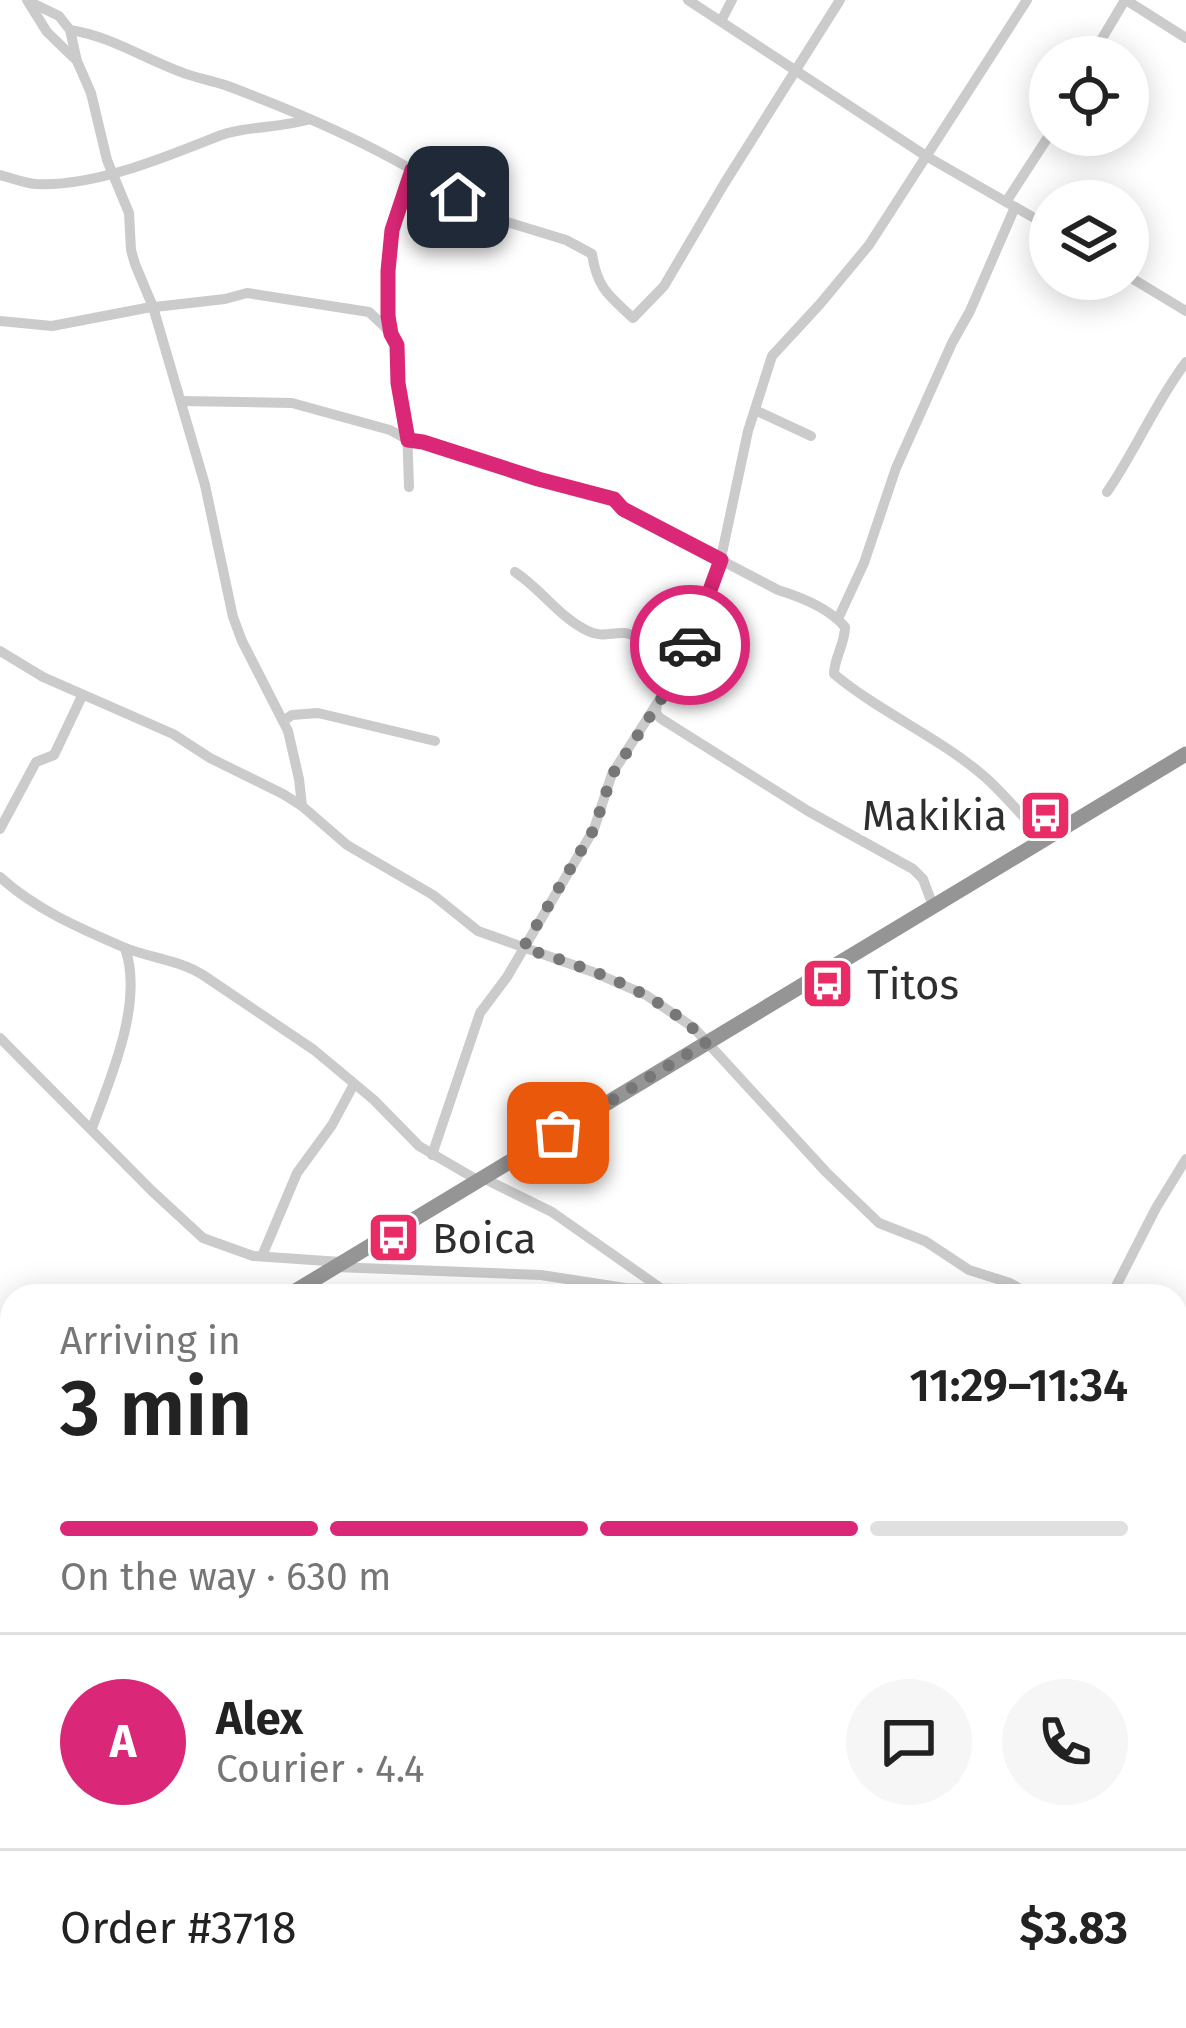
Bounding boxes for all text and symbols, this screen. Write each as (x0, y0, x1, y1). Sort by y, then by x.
map controls (1029, 36, 1149, 300)
button: locate (1029, 36, 1149, 156)
pin (407, 146, 509, 248)
icon: home (425, 164, 491, 230)
button: layers (1029, 180, 1149, 300)
courier (630, 585, 750, 705)
icon: car (657, 612, 723, 678)
bus stop icon: Makikia (1018, 787, 1074, 843)
place label: Makikia (862, 791, 1007, 841)
bus stop icon: Titos (800, 956, 856, 1012)
place label: Titos (867, 960, 959, 1010)
pin (507, 1082, 609, 1184)
icon: bag (525, 1100, 591, 1166)
bus stop icon: Boica (365, 1210, 421, 1266)
place label: Boica (432, 1214, 536, 1264)
text: Arriving in (60, 1318, 241, 1364)
text: 11:29–11:34 (909, 1359, 1128, 1413)
text: 3 min (60, 1362, 253, 1456)
text: On the way · 630 m (60, 1554, 391, 1600)
button: chat (846, 1679, 972, 1805)
button: phone (1002, 1679, 1128, 1805)
text: Alex (216, 1692, 303, 1746)
text: A (110, 1715, 136, 1769)
text: Courier · 4.4 (216, 1746, 425, 1792)
text: Order #3718 (60, 1901, 297, 1955)
text: $3.83 (1020, 1901, 1128, 1955)

